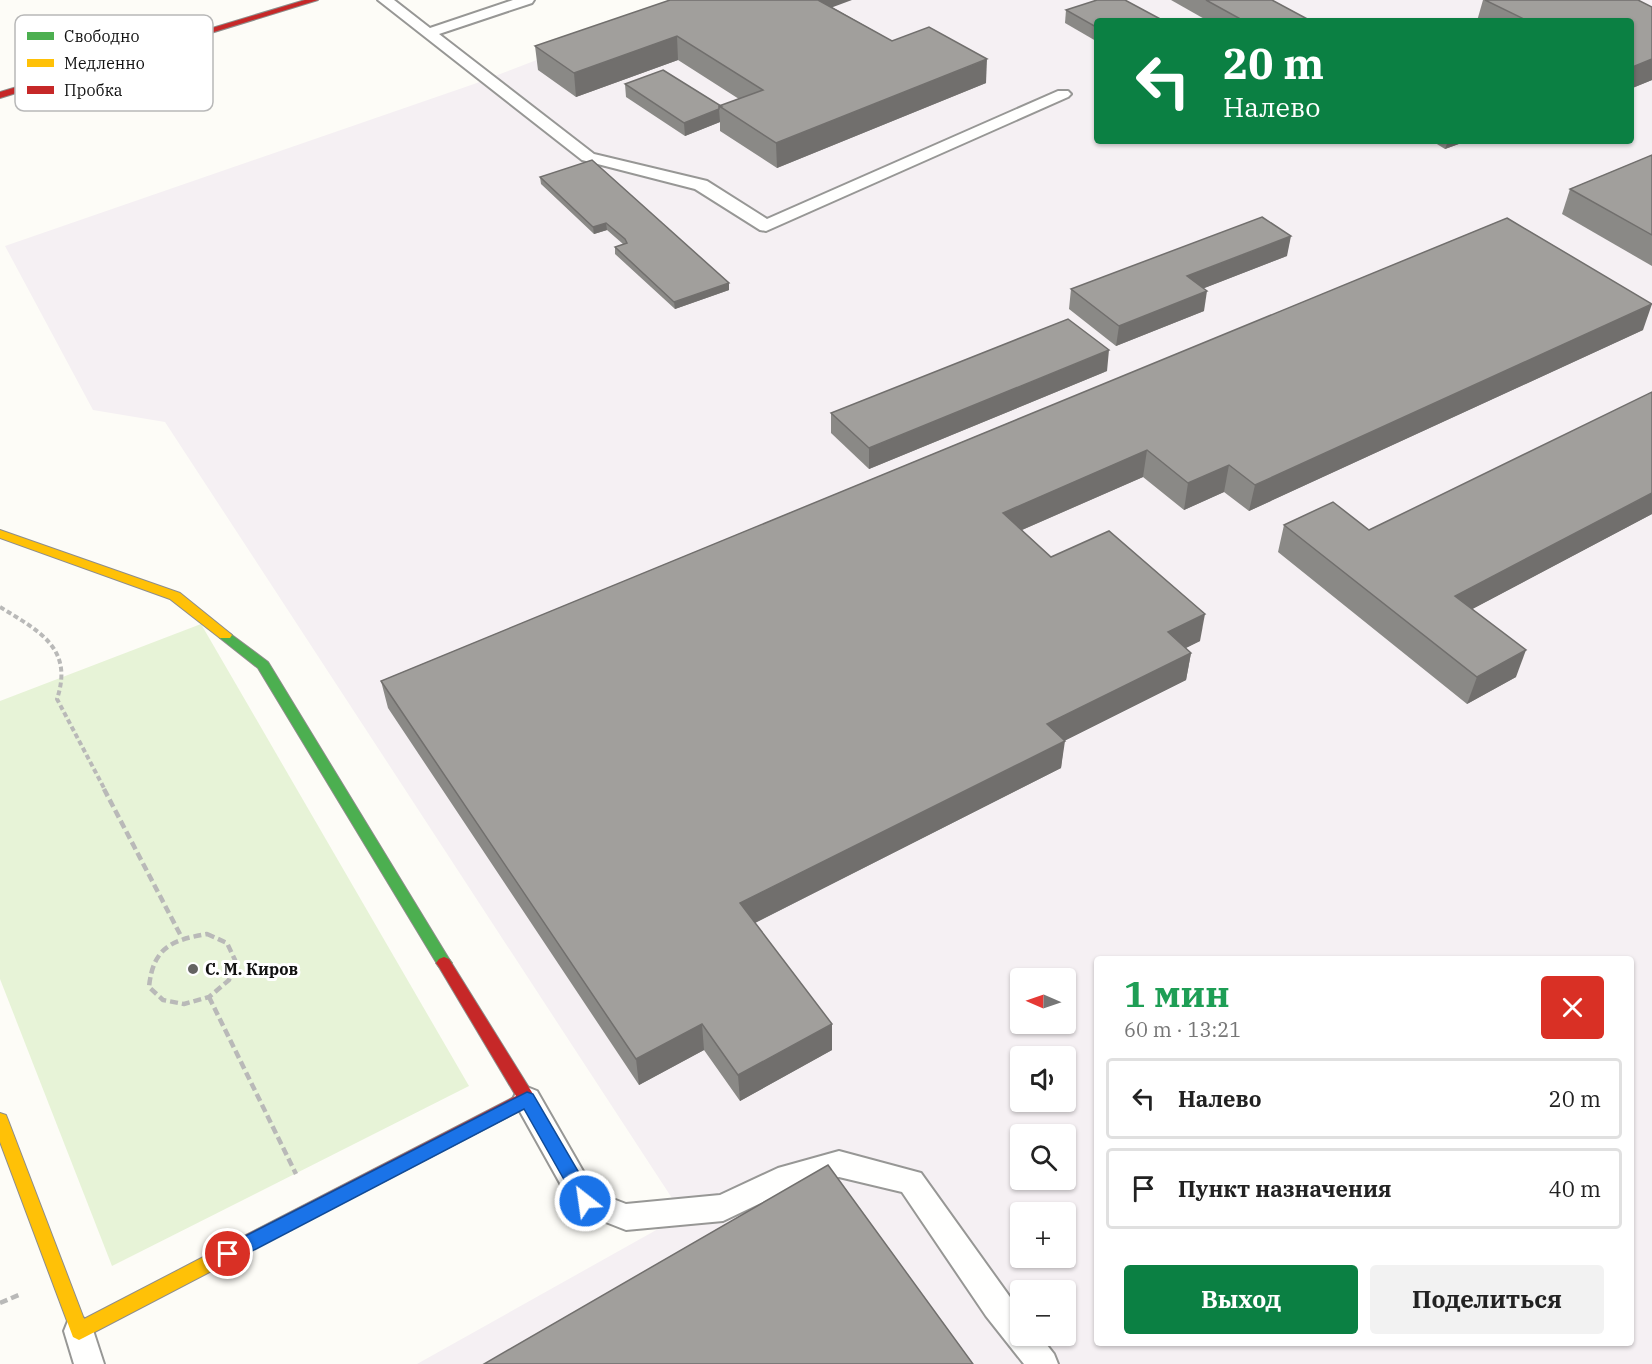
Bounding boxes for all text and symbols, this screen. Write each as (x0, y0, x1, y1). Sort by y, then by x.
legend (15, 15, 213, 111)
text: Свободно (64, 26, 140, 46)
text: 20 m (1223, 36, 1324, 91)
icon: left (1124, 42, 1202, 120)
text: Медленно (64, 53, 145, 73)
text: Пробка (64, 80, 123, 100)
text: Налево (1223, 89, 1320, 124)
place label: С. М. Киров (205, 959, 298, 979)
marker: С. М. Киров (186, 962, 200, 976)
north arrow (1010, 968, 1076, 1034)
map controls (1010, 968, 1076, 1346)
text: 1 мин (1124, 970, 1230, 1017)
button: close (1541, 976, 1604, 1039)
text: 60 m · 13:21 (1124, 1016, 1241, 1043)
button: sound (1010, 1046, 1076, 1112)
icon: left (1127, 1082, 1160, 1115)
text: Налево (1178, 1084, 1262, 1113)
text: 20 m (1549, 1084, 1601, 1113)
button: search (1010, 1124, 1076, 1190)
position arrow (553, 1169, 617, 1233)
icon: arrive (1127, 1172, 1160, 1205)
text: Пункт назначения (1178, 1174, 1392, 1203)
text: 40 m (1549, 1174, 1601, 1203)
button: + (1010, 1202, 1076, 1268)
pin (202, 1228, 253, 1279)
icon: arrive (211, 1237, 244, 1270)
button: Выход (1124, 1265, 1358, 1334)
button: Поделиться (1370, 1265, 1604, 1334)
button: − (1010, 1280, 1076, 1346)

